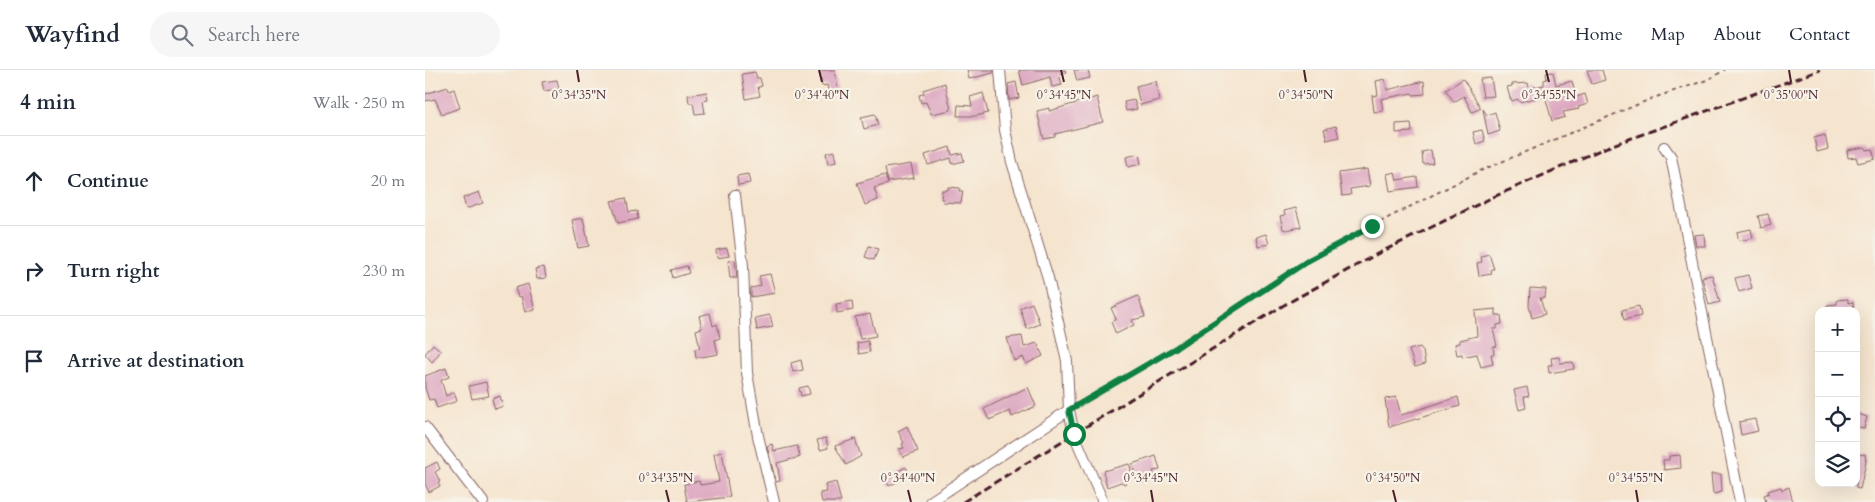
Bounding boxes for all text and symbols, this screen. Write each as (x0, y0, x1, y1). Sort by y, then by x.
search box (150, 12, 500, 57)
text: Wayfind (25, 18, 120, 51)
icon: search (168, 21, 196, 49)
text: Search here (208, 22, 300, 48)
text: Home (1575, 22, 1623, 47)
text: Map (1651, 22, 1685, 47)
text: About (1713, 22, 1761, 47)
text: Contact (1789, 22, 1850, 47)
text: 0°34'35"N (552, 87, 607, 103)
text: 0°34'40"N (795, 87, 850, 103)
text: 0°34'45"N (1037, 87, 1092, 103)
text: 0°34'50"N (1279, 87, 1334, 103)
text: 0°34'55"N (1522, 87, 1577, 103)
text: 0°35'00"N (1764, 87, 1819, 103)
text: 4 min (20, 88, 76, 117)
text: Walk · 250 m (313, 92, 405, 114)
icon: ahead (20, 167, 48, 195)
text: Continue (67, 168, 149, 194)
text: 20 m (371, 170, 405, 192)
route end (1361, 215, 1384, 238)
icon: right (20, 257, 48, 285)
text: Turn right (67, 258, 159, 284)
text: 230 m (363, 260, 405, 282)
map controls (1815, 307, 1860, 487)
button: + (1815, 307, 1860, 352)
icon: arrive (20, 347, 48, 375)
text: Arrive at destination (67, 348, 244, 374)
button: − (1815, 352, 1860, 397)
button: locate (1815, 397, 1860, 442)
route start (1063, 423, 1086, 446)
button: layers (1815, 442, 1860, 487)
text: 0°34'35"N (639, 470, 694, 486)
text: 0°34'40"N (881, 470, 936, 486)
text: 0°34'45"N (1124, 470, 1179, 486)
text: 0°34'50"N (1366, 470, 1421, 486)
text: 0°34'55"N (1609, 470, 1664, 486)

